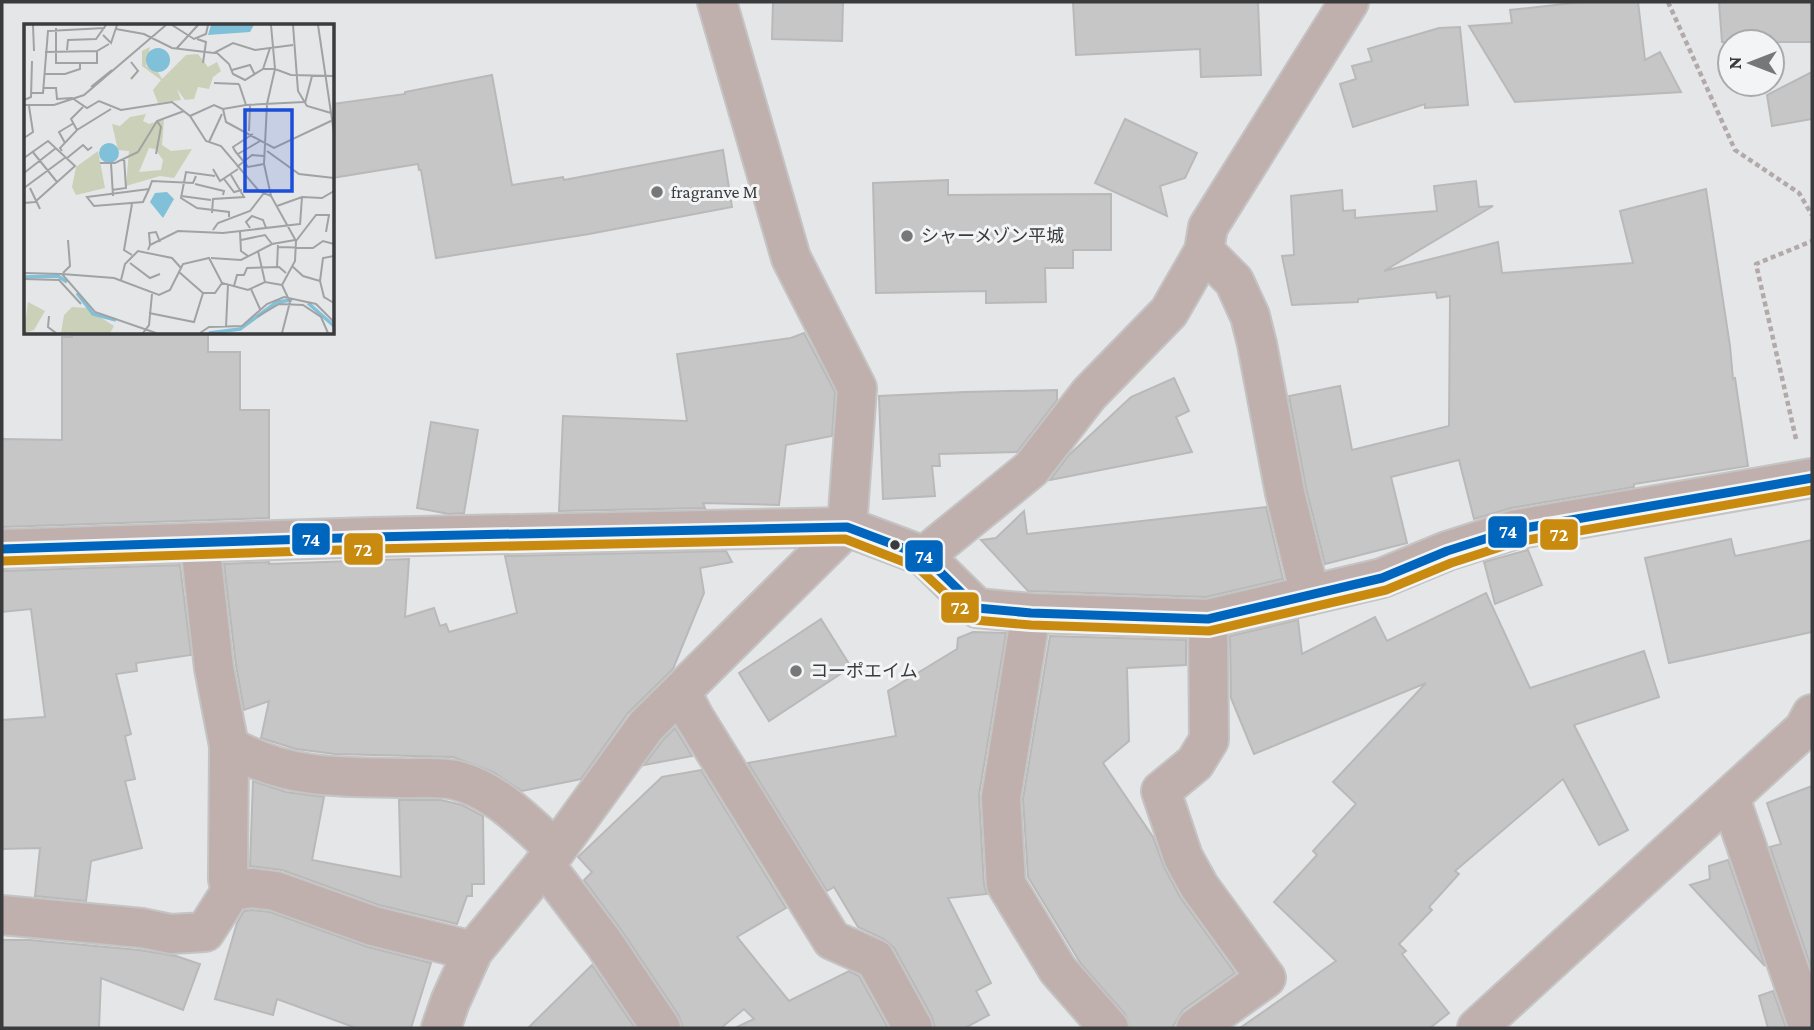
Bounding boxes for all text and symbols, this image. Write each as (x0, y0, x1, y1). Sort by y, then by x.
inset map (24, 24, 334, 334)
north arrow (1716, 28, 1786, 98)
text: N (1724, 56, 1745, 69)
place label: fragranve M (671, 182, 758, 202)
marker: fragranve M (649, 184, 665, 200)
place label: シャーメゾン平城 (921, 226, 1064, 246)
marker: シャーメゾン平城 (899, 228, 915, 244)
line badge: 74 (1487, 515, 1528, 549)
line badge: 72 (1539, 518, 1579, 551)
text: 74 (1499, 521, 1517, 542)
line badge: 74 (291, 522, 331, 556)
text: 72 (1550, 524, 1569, 545)
text: 74 (302, 529, 320, 550)
line badge: 72 (343, 532, 384, 566)
unlabelled marker (888, 538, 902, 552)
text: 72 (354, 539, 373, 560)
line badge: 74 (904, 539, 944, 573)
text: 74 (915, 546, 933, 567)
line badge: 72 (940, 591, 980, 624)
text: 72 (951, 597, 970, 618)
place label: コーポエイム (810, 661, 918, 681)
marker: コーポエイム (788, 663, 804, 679)

